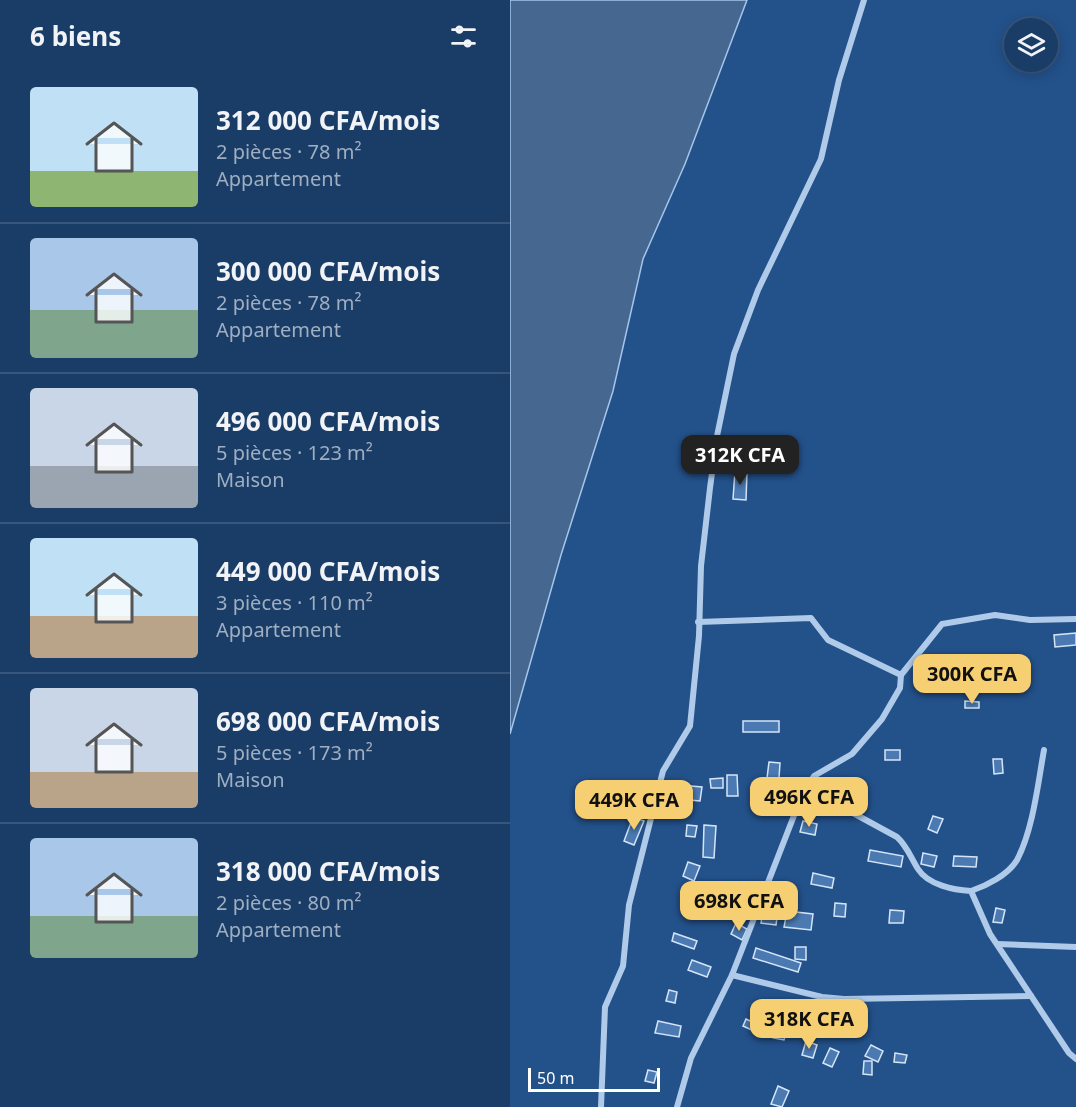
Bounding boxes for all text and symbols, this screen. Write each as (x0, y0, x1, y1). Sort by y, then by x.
text: 6 biens (30, 18, 121, 54)
map controls (1004, 18, 1058, 72)
button: layers (1004, 18, 1058, 72)
icon: filters (447, 20, 480, 53)
text: 312 000 CFA/mois (216, 102, 440, 138)
icon: home (78, 111, 150, 183)
text: 2 pièces · 78 m² (216, 138, 361, 165)
text: Appartement (216, 165, 341, 192)
text: 300 000 CFA/mois (216, 253, 440, 289)
icon: home (78, 262, 150, 334)
text: 2 pièces · 78 m² (216, 289, 361, 316)
text: Appartement (216, 316, 341, 343)
text: 496 000 CFA/mois (216, 403, 440, 439)
icon: home (78, 412, 150, 484)
pin: 312K CFA (678, 435, 802, 486)
text: 5 pièces · 123 m² (216, 439, 373, 466)
text: 312K CFA (695, 441, 785, 468)
text: Maison (216, 466, 285, 493)
text: 449 000 CFA/mois (216, 553, 440, 589)
icon: home (78, 562, 150, 634)
text: 3 pièces · 110 m² (216, 589, 373, 616)
text: Appartement (216, 616, 341, 643)
pin: 300K CFA (910, 654, 1034, 705)
text: 300K CFA (927, 660, 1017, 687)
text: 698 000 CFA/mois (216, 703, 440, 739)
icon: home (78, 712, 150, 784)
text: 5 pièces · 173 m² (216, 739, 373, 766)
text: Maison (216, 766, 285, 793)
pin: 496K CFA (747, 777, 871, 828)
pin: 449K CFA (572, 780, 696, 831)
text: 496K CFA (764, 783, 854, 810)
text: 449K CFA (589, 786, 679, 813)
text: 318 000 CFA/mois (216, 853, 440, 889)
icon: home (78, 862, 150, 934)
pin: 698K CFA (677, 881, 801, 932)
text: 698K CFA (694, 887, 784, 914)
text: 2 pièces · 80 m² (216, 889, 361, 916)
text: Appartement (216, 916, 341, 943)
pin: 318K CFA (747, 999, 871, 1050)
text: 318K CFA (764, 1005, 854, 1032)
scale bar (528, 1065, 660, 1092)
text: 50 m (537, 1067, 574, 1089)

